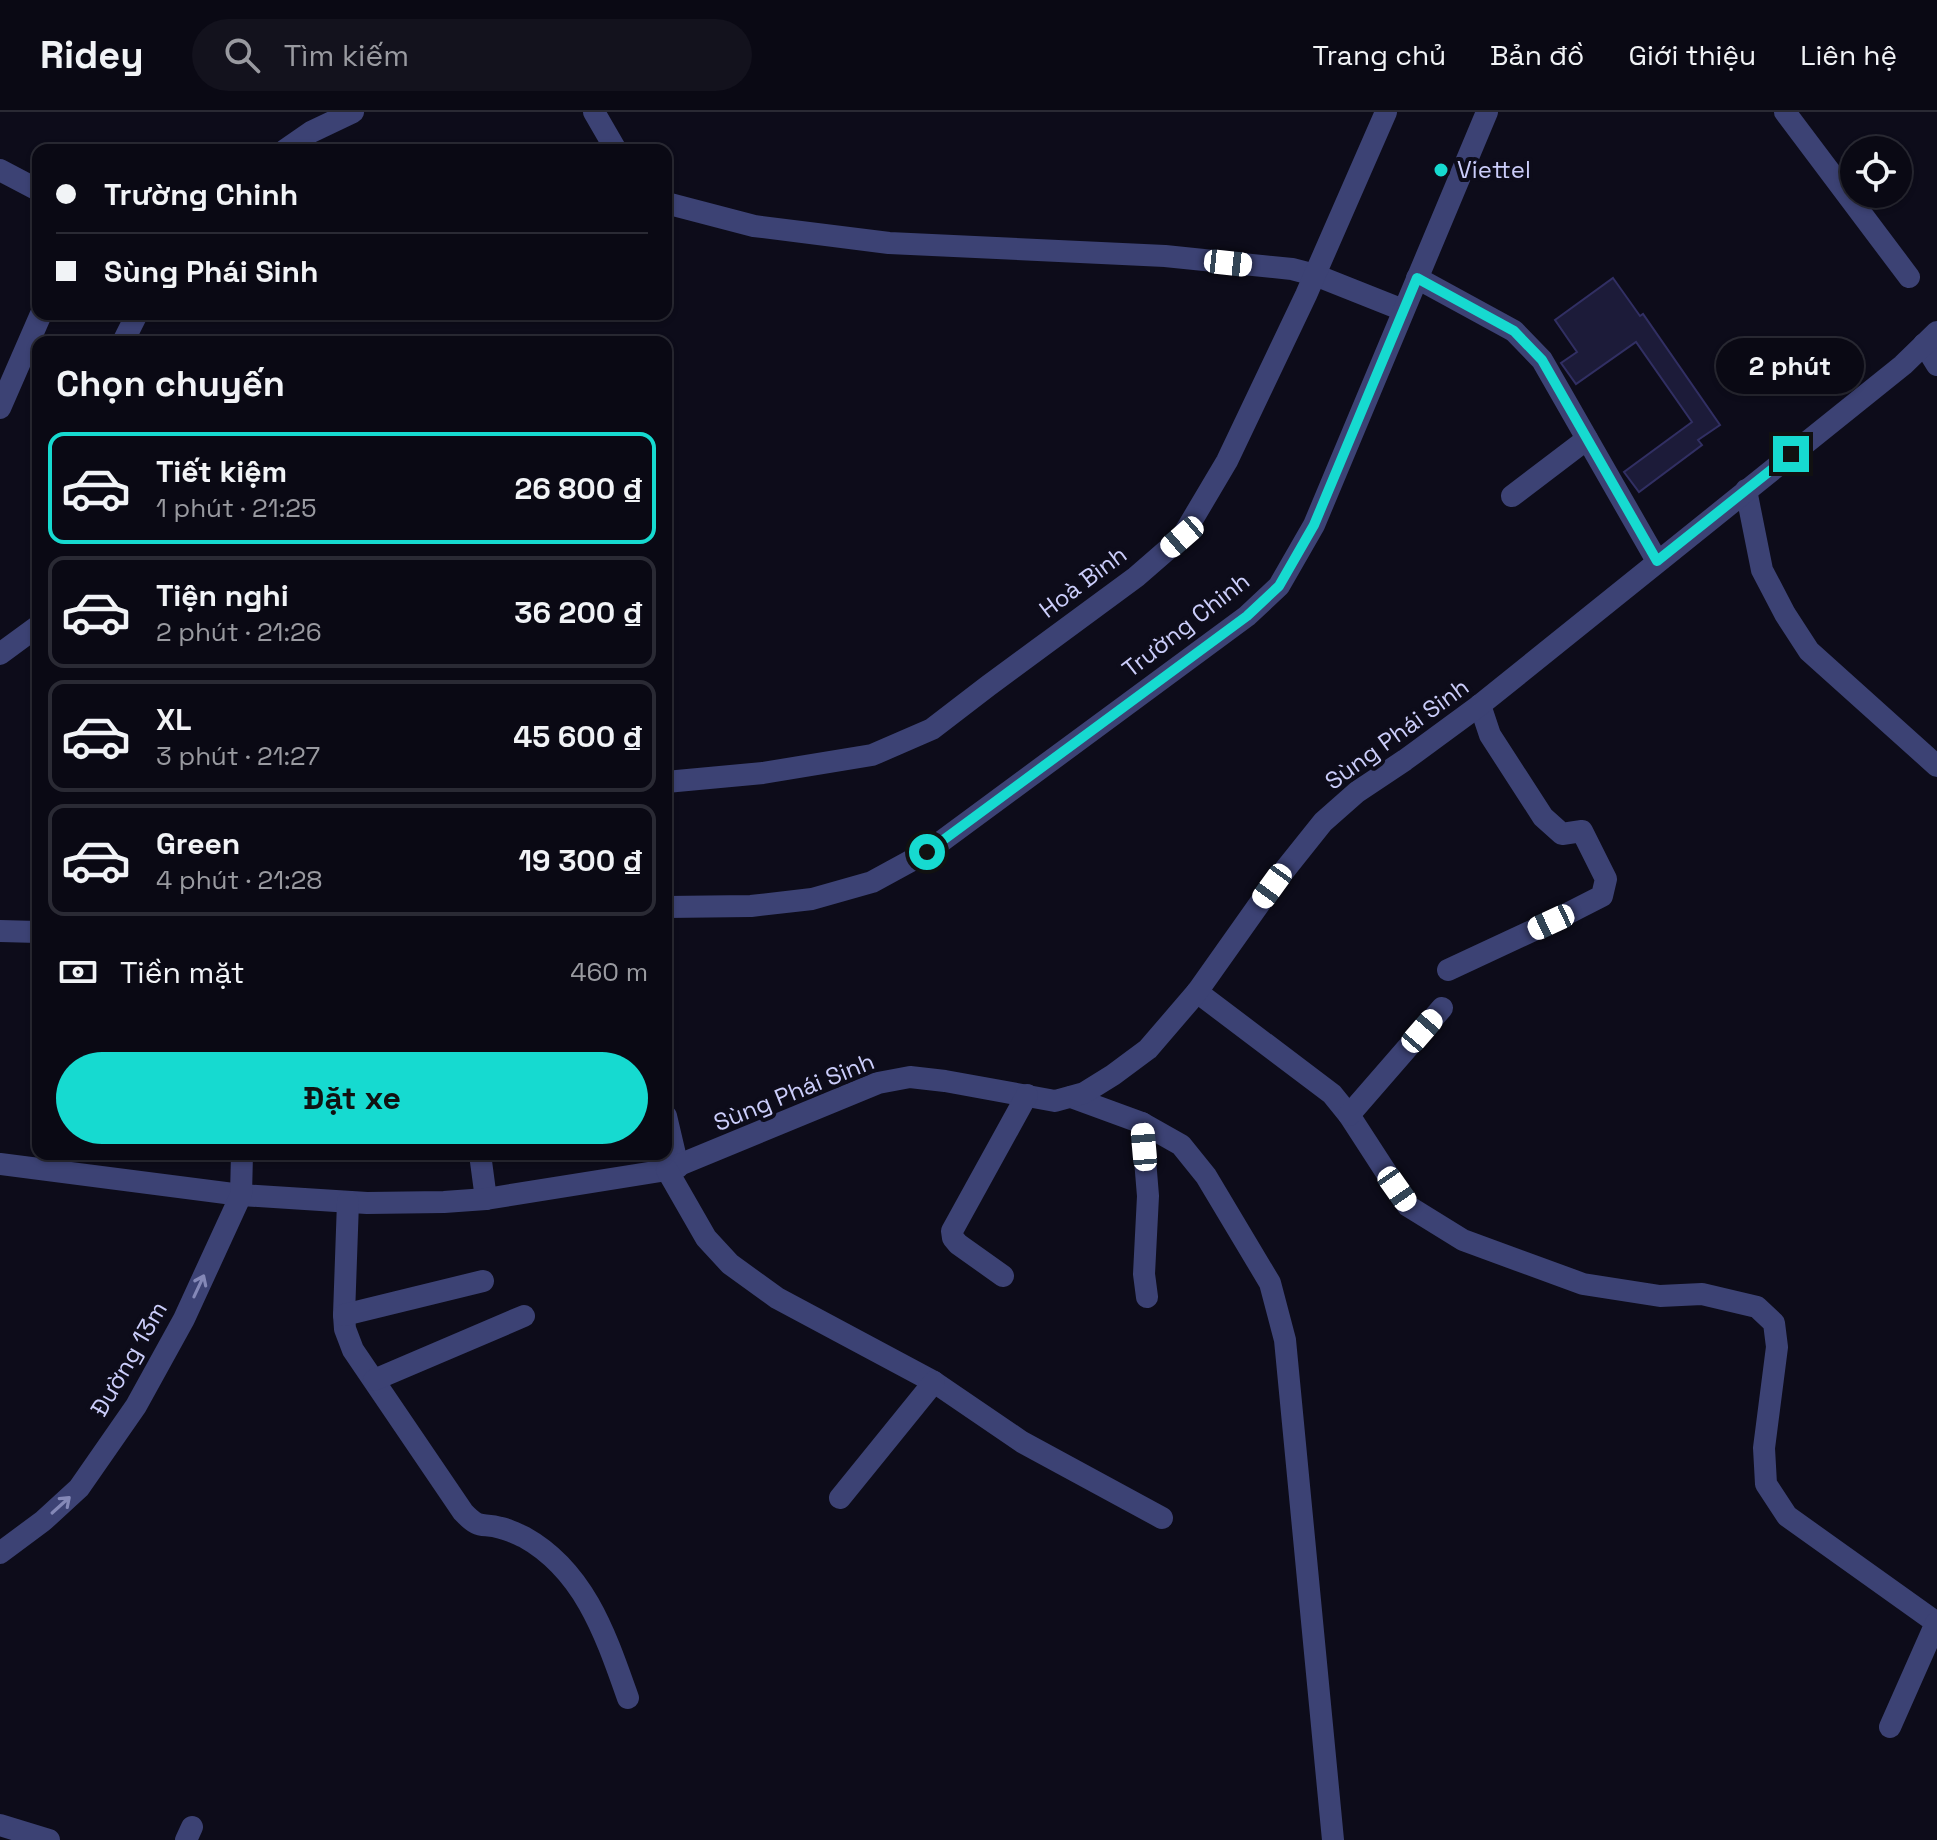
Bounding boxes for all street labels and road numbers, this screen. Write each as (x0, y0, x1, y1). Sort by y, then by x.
street label: Hoà Bình (1033, 539, 1133, 625)
street label: Trường Chinh (1116, 565, 1256, 684)
street label: Sùng Phái Sinh (1319, 671, 1475, 796)
street label: Sùng Phái Sinh (709, 1045, 879, 1138)
street label: Đường 13m (83, 1296, 174, 1422)

